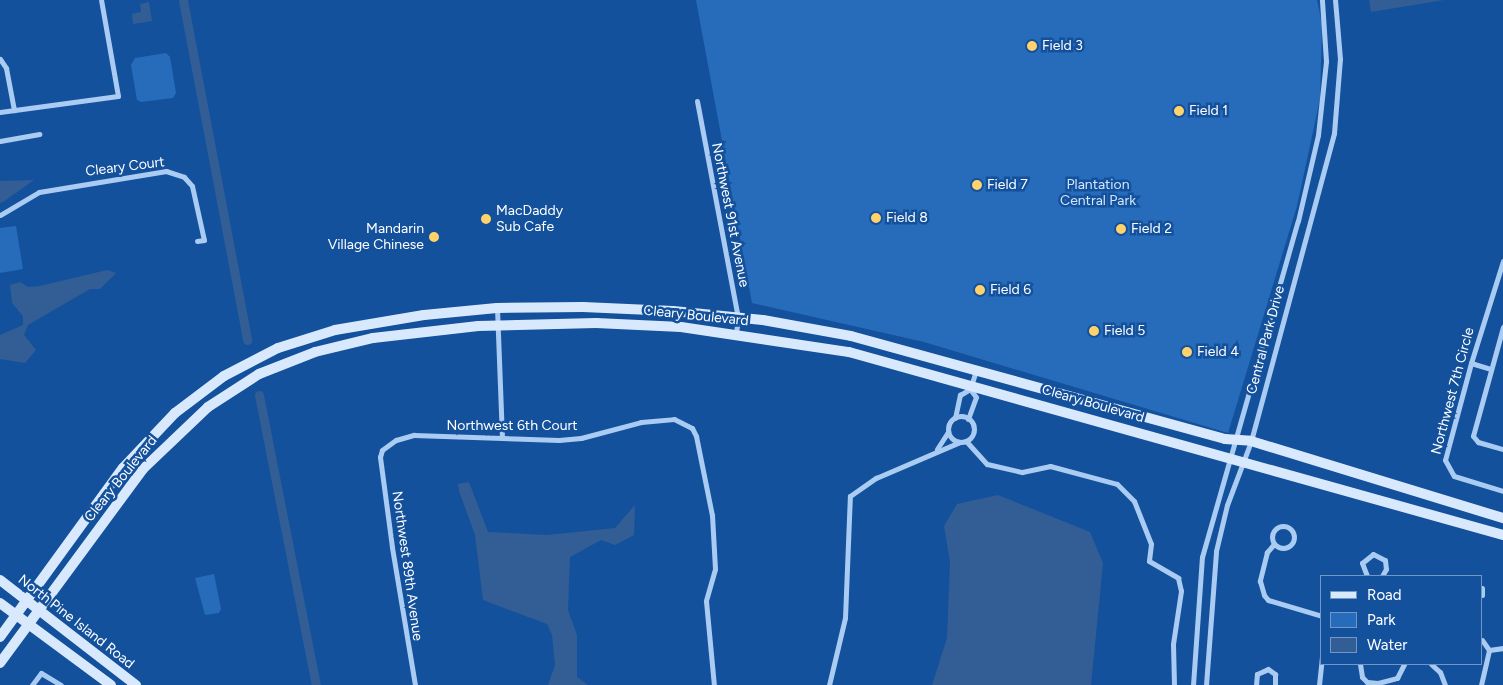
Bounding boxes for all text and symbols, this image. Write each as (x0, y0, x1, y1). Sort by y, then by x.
place label: Field 3 (1042, 38, 1083, 54)
marker: Field 3 (1026, 40, 1038, 52)
place label: Field 1 (1189, 103, 1228, 119)
marker: Field 1 (1173, 105, 1185, 117)
street label: Northwest 91st Avenue (708, 141, 752, 289)
street label: Cleary Court (84, 154, 166, 180)
place label: Field 7 (987, 177, 1028, 193)
park label: Plantation Central Park (1060, 177, 1136, 210)
marker: Field 7 (971, 179, 983, 191)
place label: MacDaddy Sub Cafe (496, 203, 563, 236)
place label: Field 8 (886, 210, 928, 226)
marker: Field 8 (870, 212, 882, 224)
marker: MacDaddy Sub Cafe (480, 213, 492, 225)
place label: Mandarin Village Chinese (328, 221, 424, 253)
place label: Field 2 (1131, 221, 1172, 237)
marker: Field 2 (1115, 223, 1127, 235)
marker: Mandarin Village Chinese (428, 231, 440, 243)
place label: Field 6 (990, 282, 1031, 298)
marker: Field 6 (974, 284, 986, 296)
street label: Central Park Drive (1243, 284, 1289, 396)
street label: Cleary Boulevard (643, 302, 749, 330)
place label: Field 5 (1104, 323, 1145, 339)
marker: Field 5 (1088, 325, 1100, 337)
street label: Northwest 7th Circle (1428, 326, 1478, 456)
place label: Field 4 (1197, 344, 1239, 360)
marker: Field 4 (1181, 346, 1193, 358)
street label: Cleary Boulevard (1040, 381, 1146, 427)
street label: Northwest 6th Court (447, 418, 577, 434)
street label: Cleary Boulevard (81, 433, 161, 525)
street label: Northwest 89th Avenue (388, 490, 426, 642)
street label: North Pine Island Road (15, 571, 137, 673)
legend (1320, 575, 1483, 665)
text: Road (1367, 586, 1402, 604)
text: Park (1367, 611, 1396, 629)
text: Water (1367, 636, 1407, 654)

